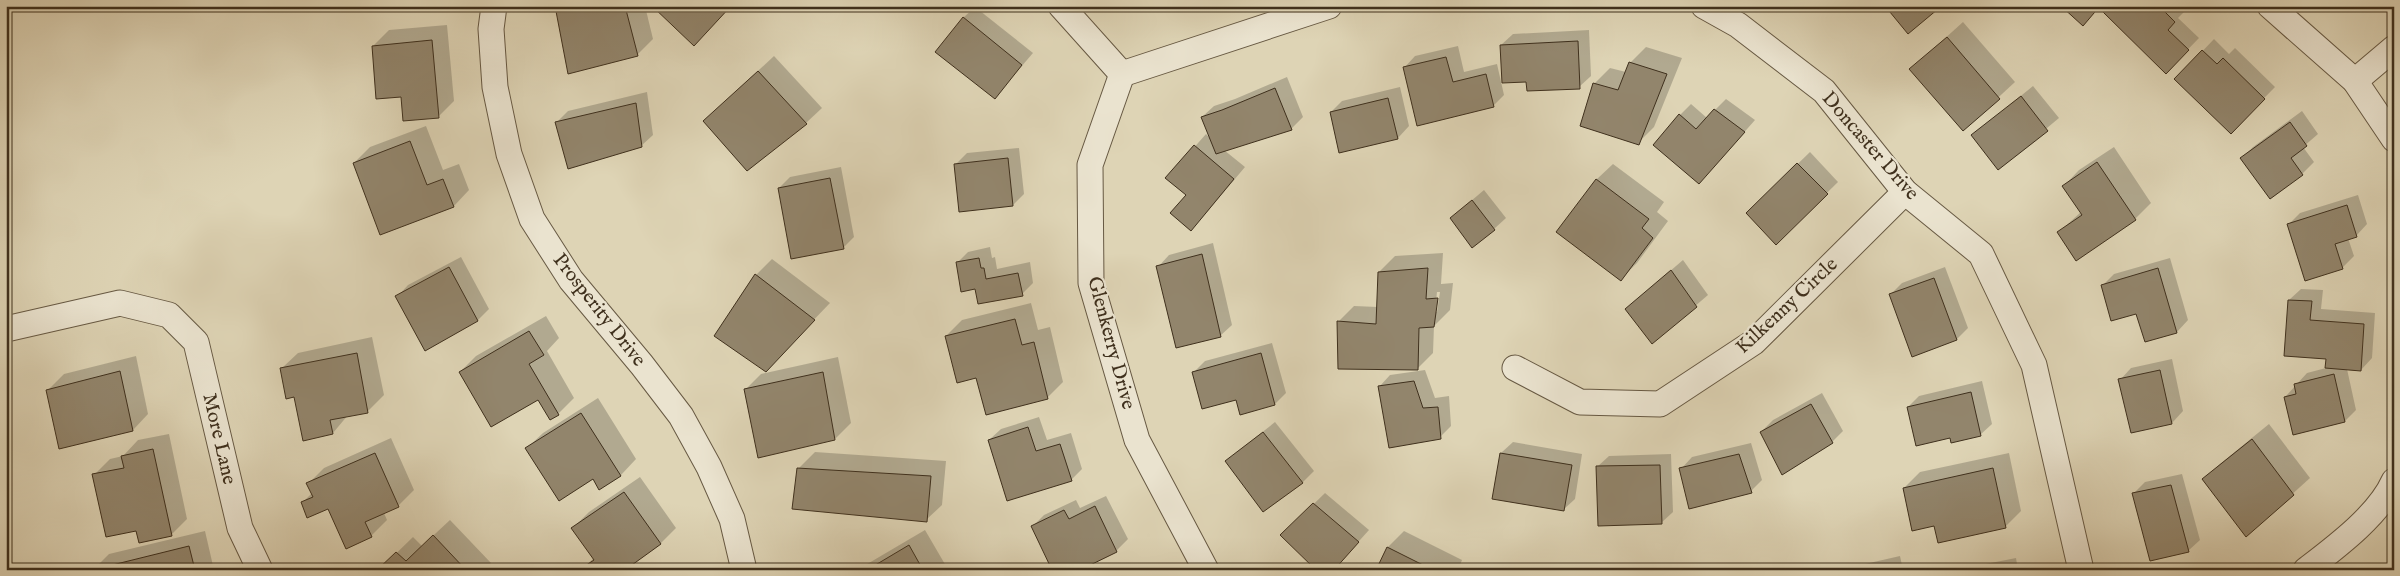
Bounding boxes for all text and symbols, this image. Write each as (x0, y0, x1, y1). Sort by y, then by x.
street label: Doncaster Drive (1816, 86, 1924, 206)
street label: Prosperity Drive (547, 248, 651, 372)
street label: Kilkenny Circle (1731, 252, 1843, 360)
street label: Glenkerry Drive (1081, 274, 1141, 412)
street label: More Lane (196, 391, 242, 487)

